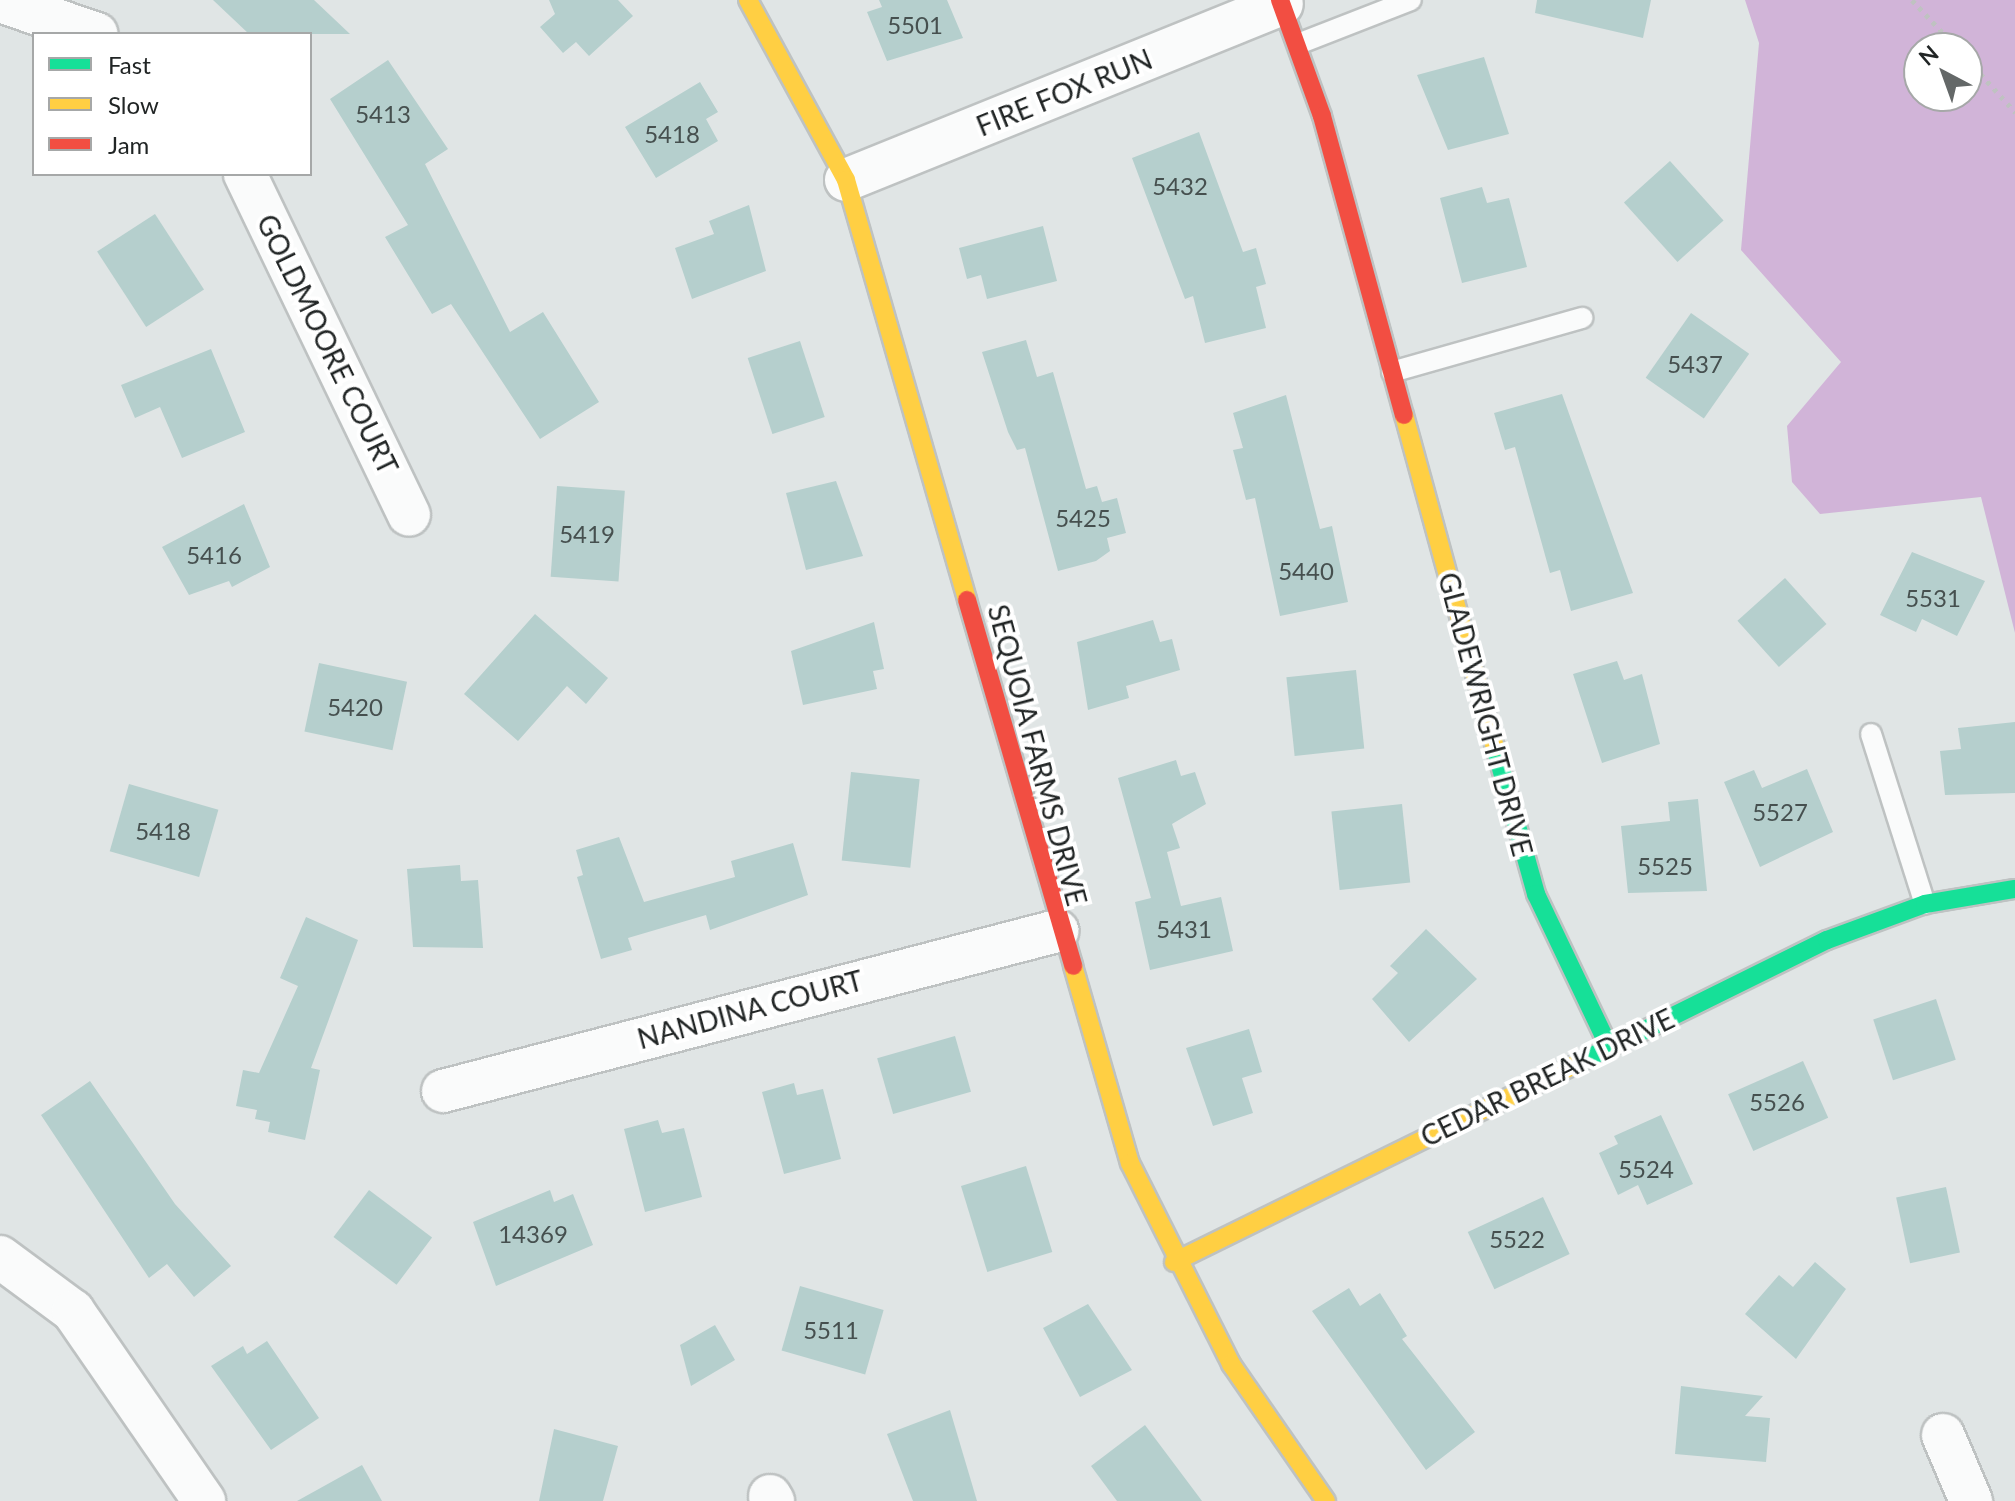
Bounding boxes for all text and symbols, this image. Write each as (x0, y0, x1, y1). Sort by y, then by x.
house number: 5501 (887, 11, 943, 39)
legend (32, 32, 312, 176)
north arrow (1903, 32, 1983, 112)
text: N (1913, 39, 1943, 71)
street label: FIRE FOX RUN (971, 41, 1157, 143)
text: Fast (108, 50, 151, 79)
text: Slow (108, 90, 159, 119)
house number: 5413 (355, 100, 411, 128)
house number: 5418 (644, 120, 700, 148)
text: Jam (108, 130, 149, 159)
house number: 5432 (1152, 172, 1208, 200)
street label: GOLDMOORE COURT (250, 209, 406, 479)
house number: 5437 (1667, 350, 1723, 378)
house number: 5425 (1055, 504, 1111, 532)
house number: 5419 (559, 520, 615, 548)
house number: 5416 (186, 541, 242, 569)
house number: 5440 (1278, 557, 1334, 585)
street label: GLADEWRIGHT DRIVE (1432, 568, 1540, 860)
house number: 5531 (1905, 584, 1961, 612)
street label: SEQUOIA FARMS DRIVE (982, 600, 1094, 910)
house number: 5420 (327, 693, 383, 721)
house number: 5527 (1752, 798, 1808, 826)
house number: 5418 (135, 817, 191, 845)
house number: 5525 (1637, 852, 1693, 880)
house number: 5431 (1156, 915, 1212, 943)
street label: NANDINA COURT (633, 963, 867, 1055)
street label: CEDAR BREAK DRIVE (1415, 1001, 1679, 1153)
house number: 5526 (1749, 1088, 1805, 1116)
house number: 5524 (1618, 1155, 1674, 1183)
house number: 14369 (498, 1220, 568, 1248)
house number: 5522 (1489, 1225, 1545, 1253)
house number: 5511 (803, 1316, 859, 1344)

